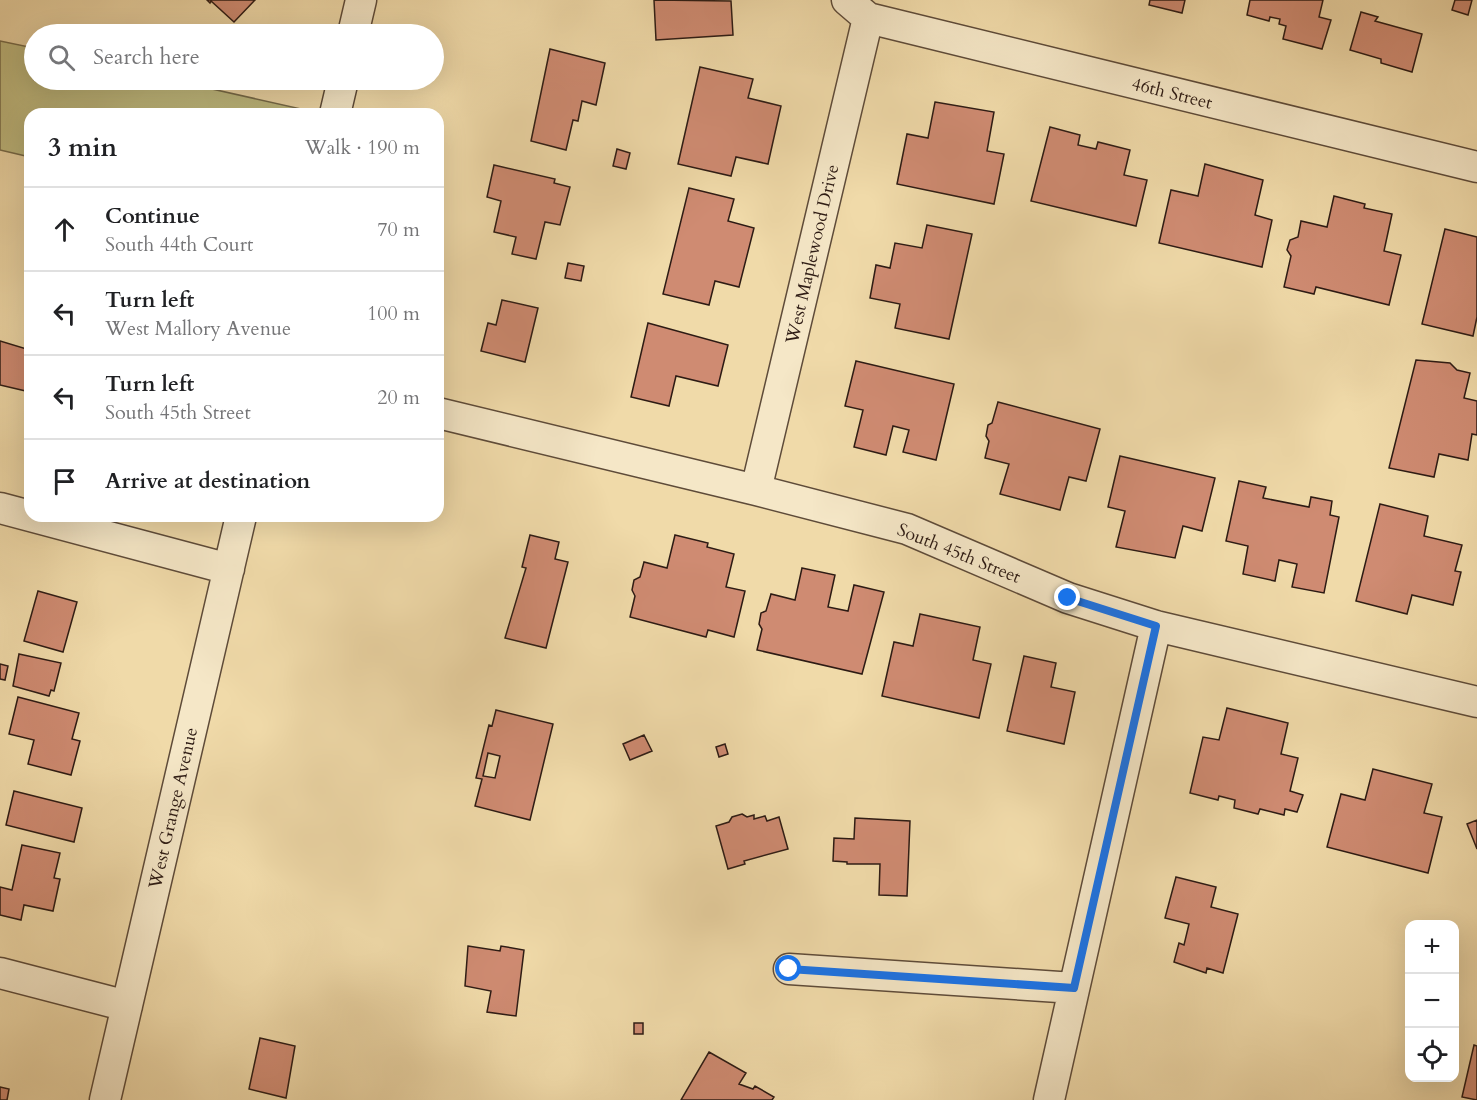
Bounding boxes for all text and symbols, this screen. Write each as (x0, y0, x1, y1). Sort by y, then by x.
search box (24, 24, 444, 90)
icon: search (45, 41, 78, 74)
text: Search here (93, 42, 200, 72)
street label: 46th Street (1129, 71, 1215, 116)
text: 3 min (48, 130, 117, 165)
text: Walk · 190 m (305, 134, 420, 161)
street label: West Maplewood Drive (779, 162, 845, 347)
text: Continue (105, 201, 200, 231)
icon: ahead (48, 213, 81, 246)
text: 70 m (377, 216, 420, 243)
text: South 44th Court (105, 231, 253, 258)
text: Turn left (105, 285, 194, 315)
icon: left (48, 297, 81, 330)
text: 100 m (367, 300, 420, 327)
text: West Mallory Avenue (105, 315, 291, 342)
text: Turn left (105, 369, 194, 399)
icon: left (48, 381, 81, 414)
text: 20 m (377, 384, 420, 411)
text: South 45th Street (105, 399, 251, 426)
icon: arrive (48, 465, 81, 498)
text: Arrive at destination (105, 466, 310, 496)
street label: South 45th Street (893, 517, 1025, 590)
route end (1054, 584, 1080, 610)
street label: West Grange Avenue (143, 725, 204, 892)
map controls (1405, 920, 1459, 1082)
button: + (1405, 920, 1459, 974)
route start (775, 955, 801, 981)
button: − (1405, 974, 1459, 1028)
button: locate (1405, 1028, 1459, 1082)

